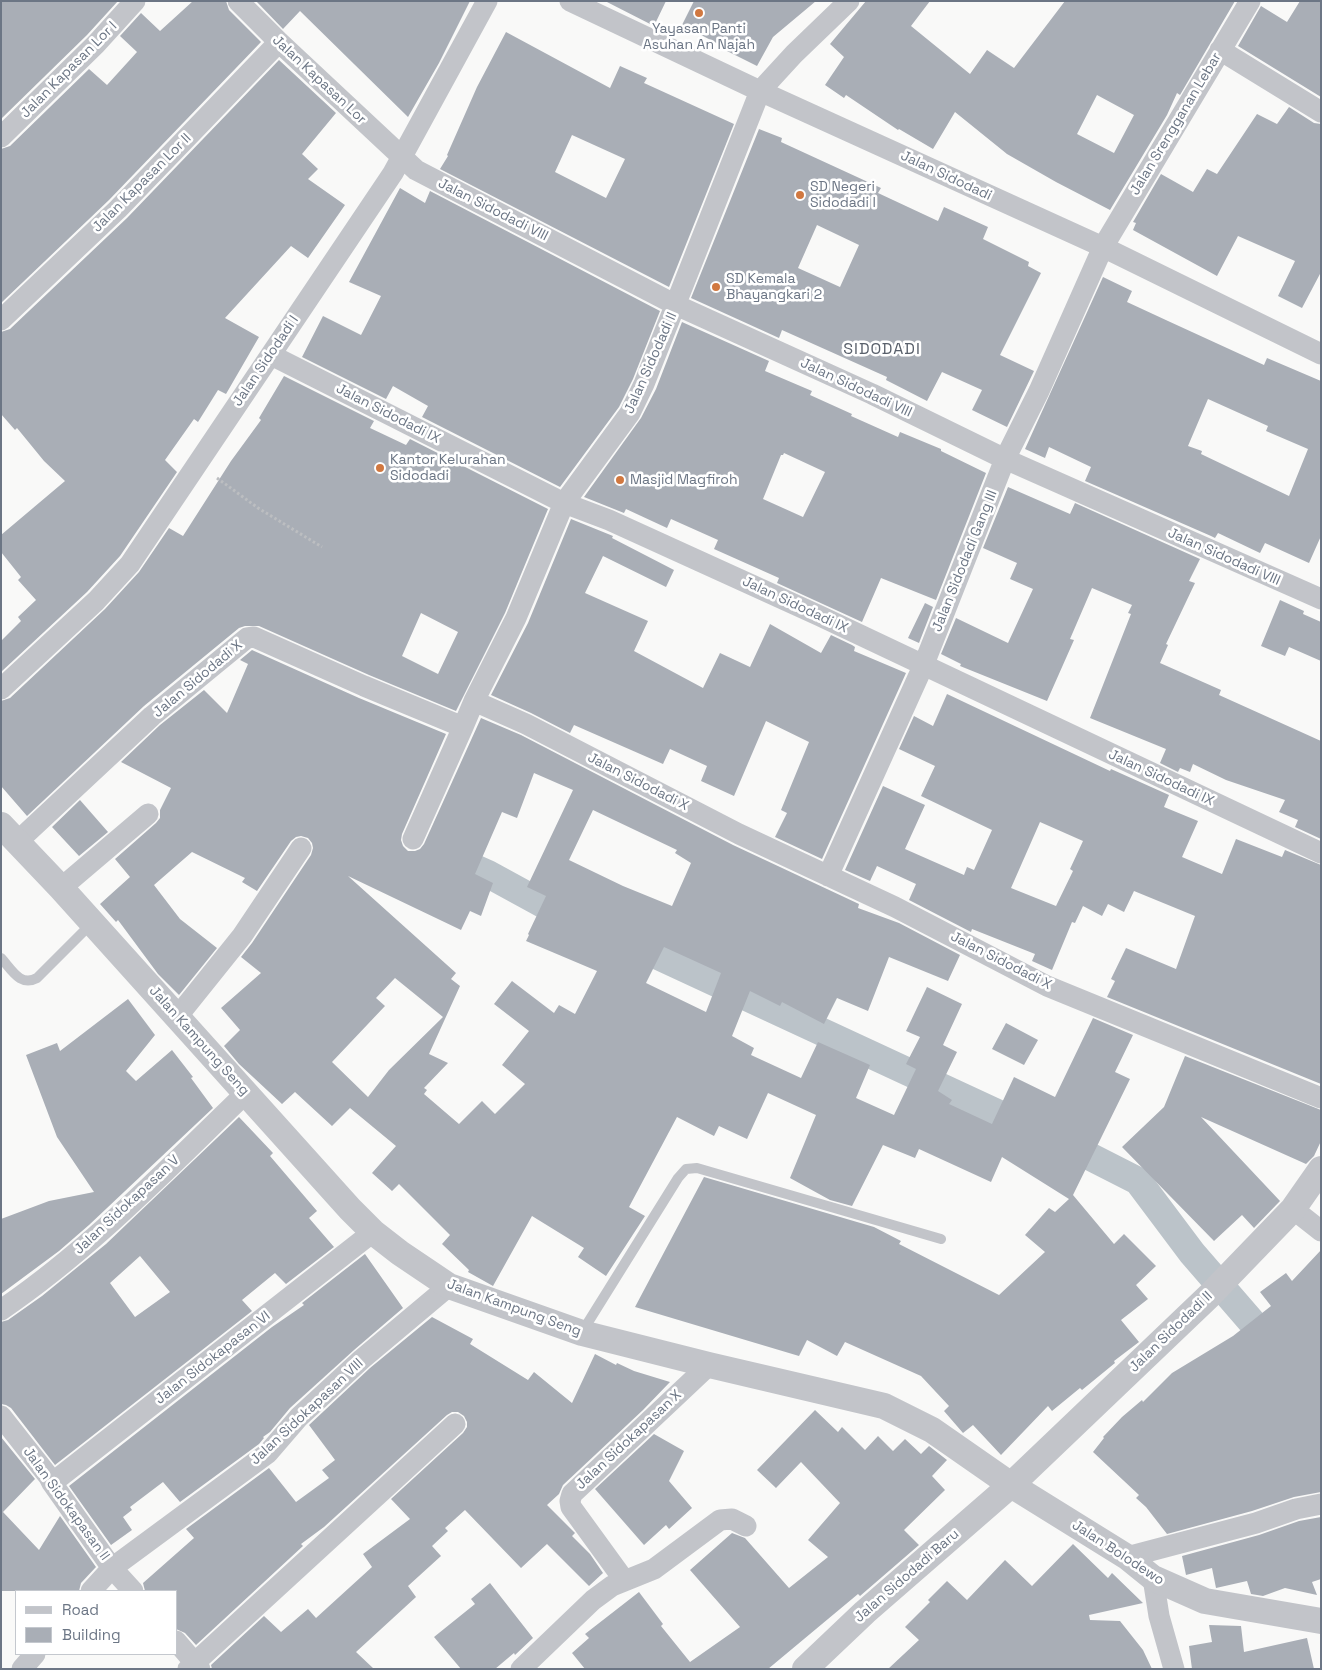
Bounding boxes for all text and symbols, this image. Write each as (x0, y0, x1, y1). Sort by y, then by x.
marker: Yayasan Panti Asuhan An Najah (693, 7, 705, 19)
street label: Jalan Kapasan Lor I (17, 18, 121, 122)
place label: Yayasan Panti Asuhan An Najah (643, 21, 755, 54)
street label: Jalan Kapasan Lor (269, 32, 369, 128)
street label: Jalan Srengganan Lebar (1127, 50, 1225, 198)
street label: Jalan Kapasan Lor II (89, 130, 195, 236)
street label: Jalan Sidodadi (898, 148, 994, 204)
street label: Jalan Sidodadi VIII (435, 175, 551, 245)
place label: SD Negeri Sidodadi I (810, 179, 876, 212)
marker: SD Negeri Sidodadi I (794, 189, 806, 201)
place label: SD Kemala Bhayangkari 2 (726, 271, 822, 304)
marker: SD Kemala Bhayangkari 2 (710, 281, 722, 293)
street label: Jalan Sidodadi II (621, 310, 681, 416)
street label: Jalan Sidodadi I (229, 312, 303, 410)
district label: SIDODADI (842, 340, 922, 360)
street label: Jalan Sidodadi VIII (798, 355, 914, 421)
street label: Jalan Sidodadi IX (333, 380, 443, 448)
place label: Kantor Kelurahan Sidodadi (390, 452, 506, 484)
marker: Kantor Kelurahan Sidodadi (374, 462, 386, 474)
place label: Masjid Magfiroh (630, 472, 737, 488)
marker: Masjid Magfiroh (614, 474, 626, 486)
street label: Jalan Sidodadi Gang III (929, 488, 1001, 634)
street label: Jalan Sidodadi VIII (1165, 525, 1283, 589)
street label: Jalan Sidodadi IX (740, 573, 850, 637)
street label: Jalan Sidodadi X (150, 637, 246, 721)
street label: Jalan Sidodadi IX (1106, 746, 1216, 810)
street label: Jalan Sidodadi X (585, 749, 691, 815)
street label: Jalan Sidodadi X (948, 928, 1054, 994)
street label: Jalan Kampung Seng (145, 983, 253, 1099)
street label: Jalan Sidokapasan V (71, 1152, 183, 1258)
street label: Jalan Kampung Seng (445, 1276, 583, 1340)
street label: Jalan Sidodadi II (1126, 1288, 1216, 1376)
street label: Jalan Sidokapasan VI (152, 1308, 274, 1408)
street label: Jalan Sidokapasan VIII (247, 1355, 367, 1469)
street label: Jalan Sidokapasan X (573, 1387, 685, 1493)
street label: Jalan Sidokapasan II (19, 1444, 113, 1564)
street label: Jalan Bolodewo (1069, 1517, 1167, 1589)
street label: Jalan Sidodadi Baru (851, 1526, 963, 1626)
legend (15, 1590, 178, 1655)
text: Road (62, 1600, 99, 1619)
text: Building (62, 1625, 121, 1644)

